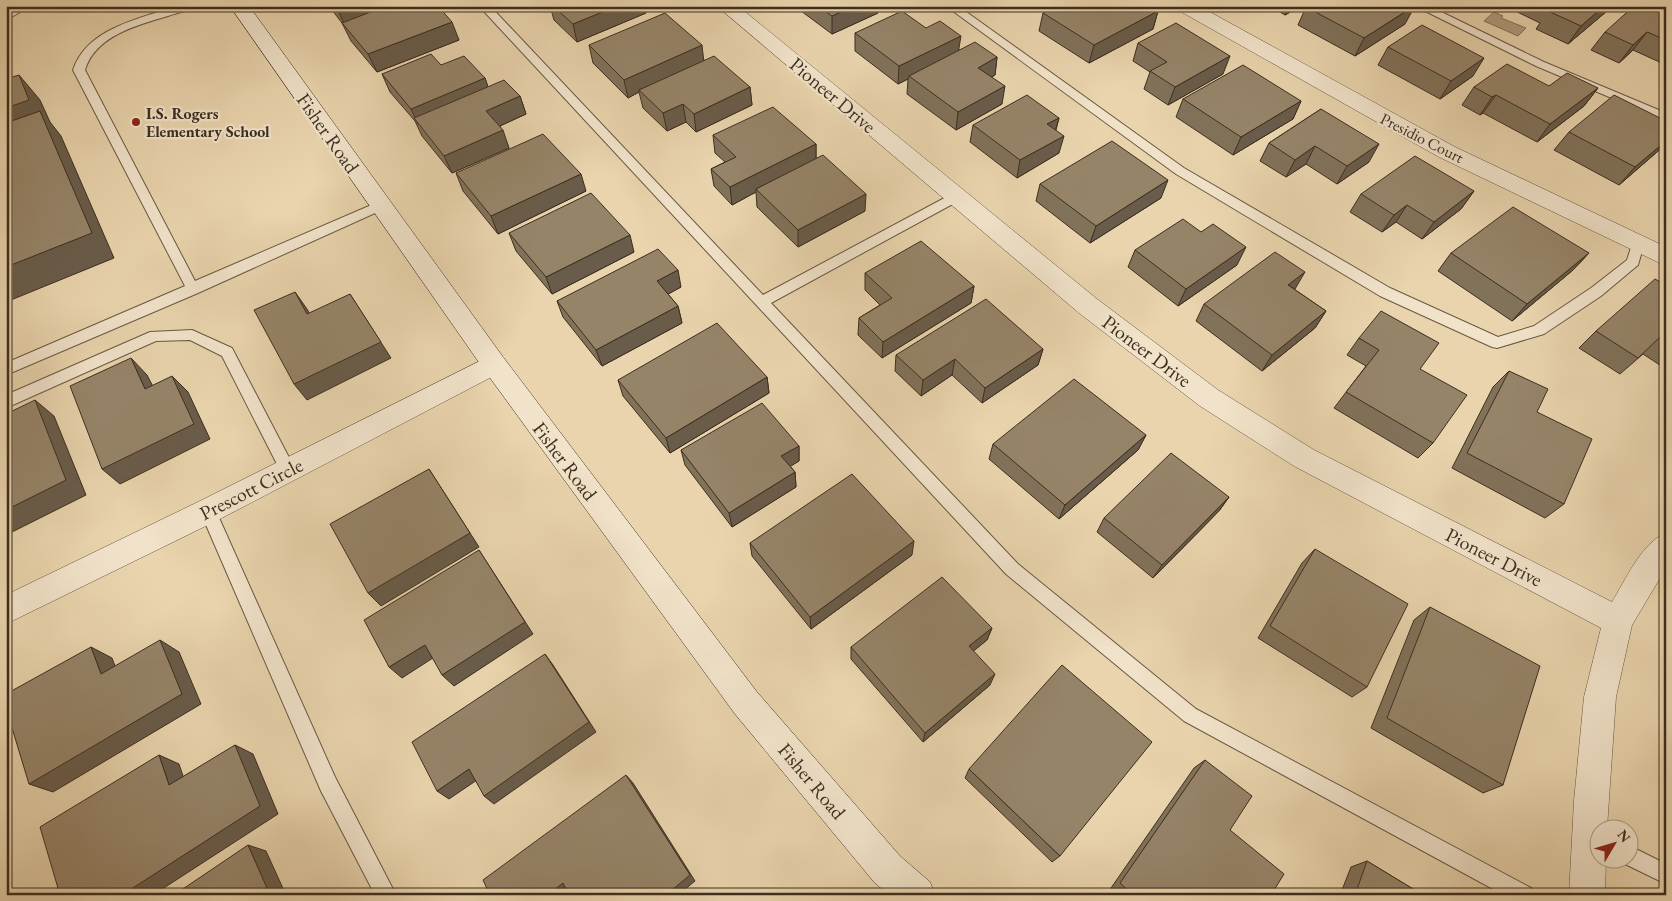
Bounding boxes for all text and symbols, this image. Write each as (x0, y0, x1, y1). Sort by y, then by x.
street label: Pioneer Drive (784, 51, 882, 139)
street label: Fisher Road (291, 88, 366, 179)
place label: I.S. Rogers Elementary School (146, 103, 270, 142)
street label: Presidio Court (1377, 108, 1467, 168)
marker: I.S. Rogers Elementary School (130, 116, 142, 128)
street label: Pioneer Drive (1097, 309, 1197, 393)
street label: Fisher Road (527, 416, 604, 506)
street label: Prescott Circle (195, 452, 307, 526)
street label: Pioneer Drive (1441, 522, 1547, 593)
street label: Fisher Road (772, 737, 852, 825)
north arrow (1590, 818, 1640, 868)
text: N (1614, 826, 1635, 847)

